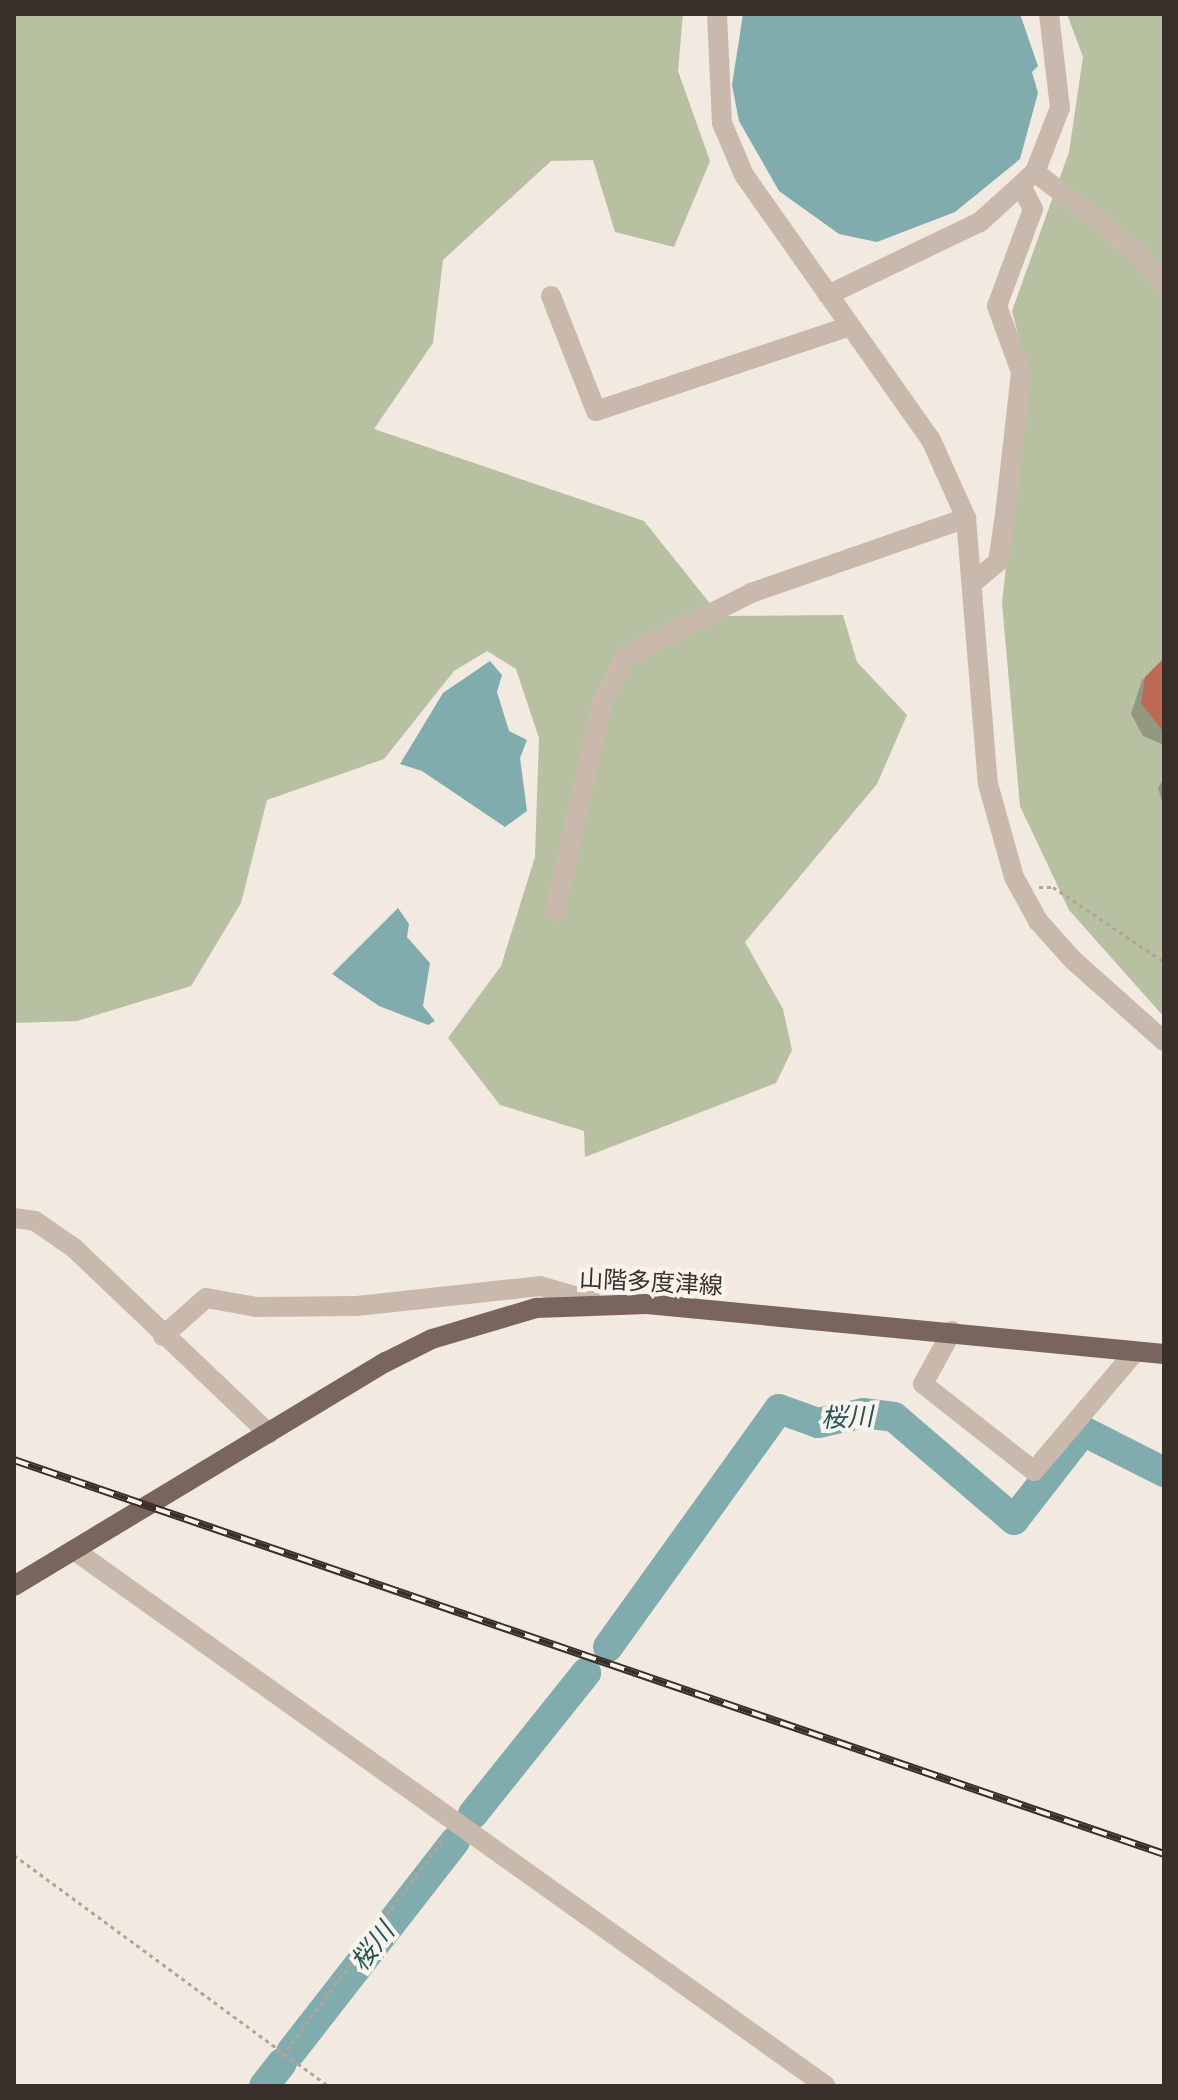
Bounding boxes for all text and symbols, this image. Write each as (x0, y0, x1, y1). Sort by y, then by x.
street label: 山階多度津線 (578, 1264, 724, 1300)
water label: 桜川 (820, 1402, 874, 1434)
water label: 桜川 (345, 1917, 401, 1977)

